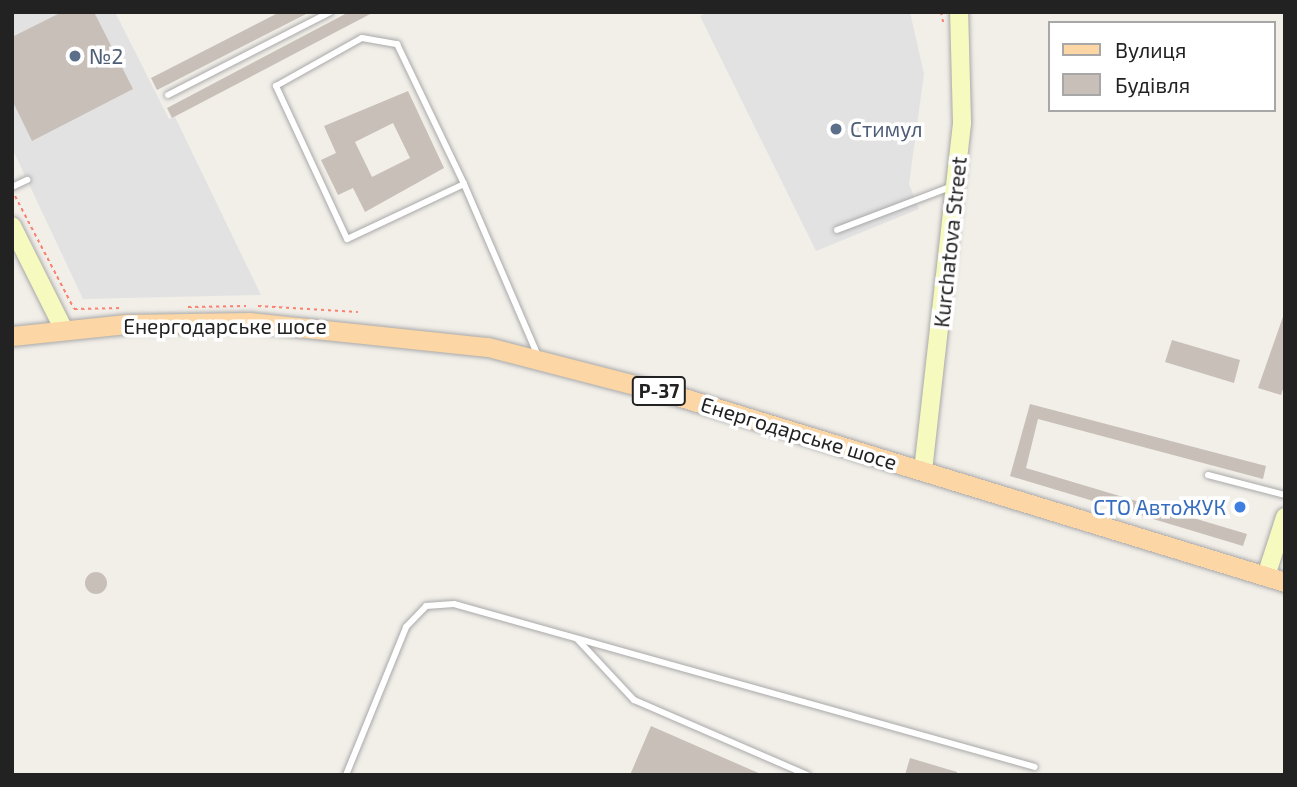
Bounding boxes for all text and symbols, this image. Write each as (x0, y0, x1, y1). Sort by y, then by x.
legend (1048, 21, 1276, 112)
text: Вулиця (1115, 37, 1186, 62)
place label: №2 (89, 43, 123, 69)
marker: №2 (67, 48, 83, 64)
text: Будівля (1115, 72, 1190, 97)
place label: Стимул (850, 116, 923, 142)
marker: Стимул (828, 121, 844, 137)
street label: Kurchatova Street (928, 155, 972, 329)
street label: Енергодарське шосе (123, 313, 327, 339)
road number: Р-37 (631, 376, 687, 406)
street label: Енергодарське шосе (698, 391, 900, 475)
place label: СТО АвтоЖУК (1093, 494, 1226, 520)
marker: СТО АвтоЖУК (1232, 499, 1248, 515)

